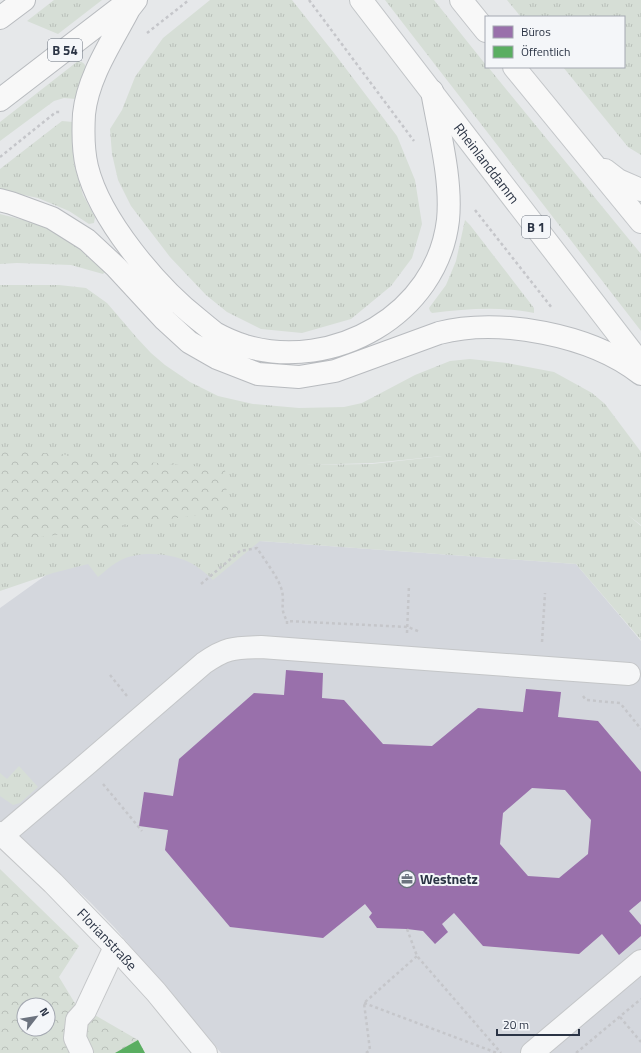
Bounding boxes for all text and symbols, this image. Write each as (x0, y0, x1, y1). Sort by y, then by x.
legend (485, 16, 625, 68)
text: Büros (521, 22, 551, 41)
road number: B 54 (48, 39, 82, 61)
text: Öffentlich (521, 42, 571, 61)
street label: Rheinlanddamm (449, 118, 525, 208)
road number: B 1 (522, 216, 550, 238)
place label: Westnetz (420, 868, 478, 889)
office icon: Westnetz (397, 869, 417, 889)
street label: Florianstraße (73, 903, 142, 975)
north arrow (16, 997, 56, 1037)
text: N (36, 1004, 53, 1019)
scale bar (497, 1011, 579, 1037)
text: 20 m (503, 1015, 529, 1034)

